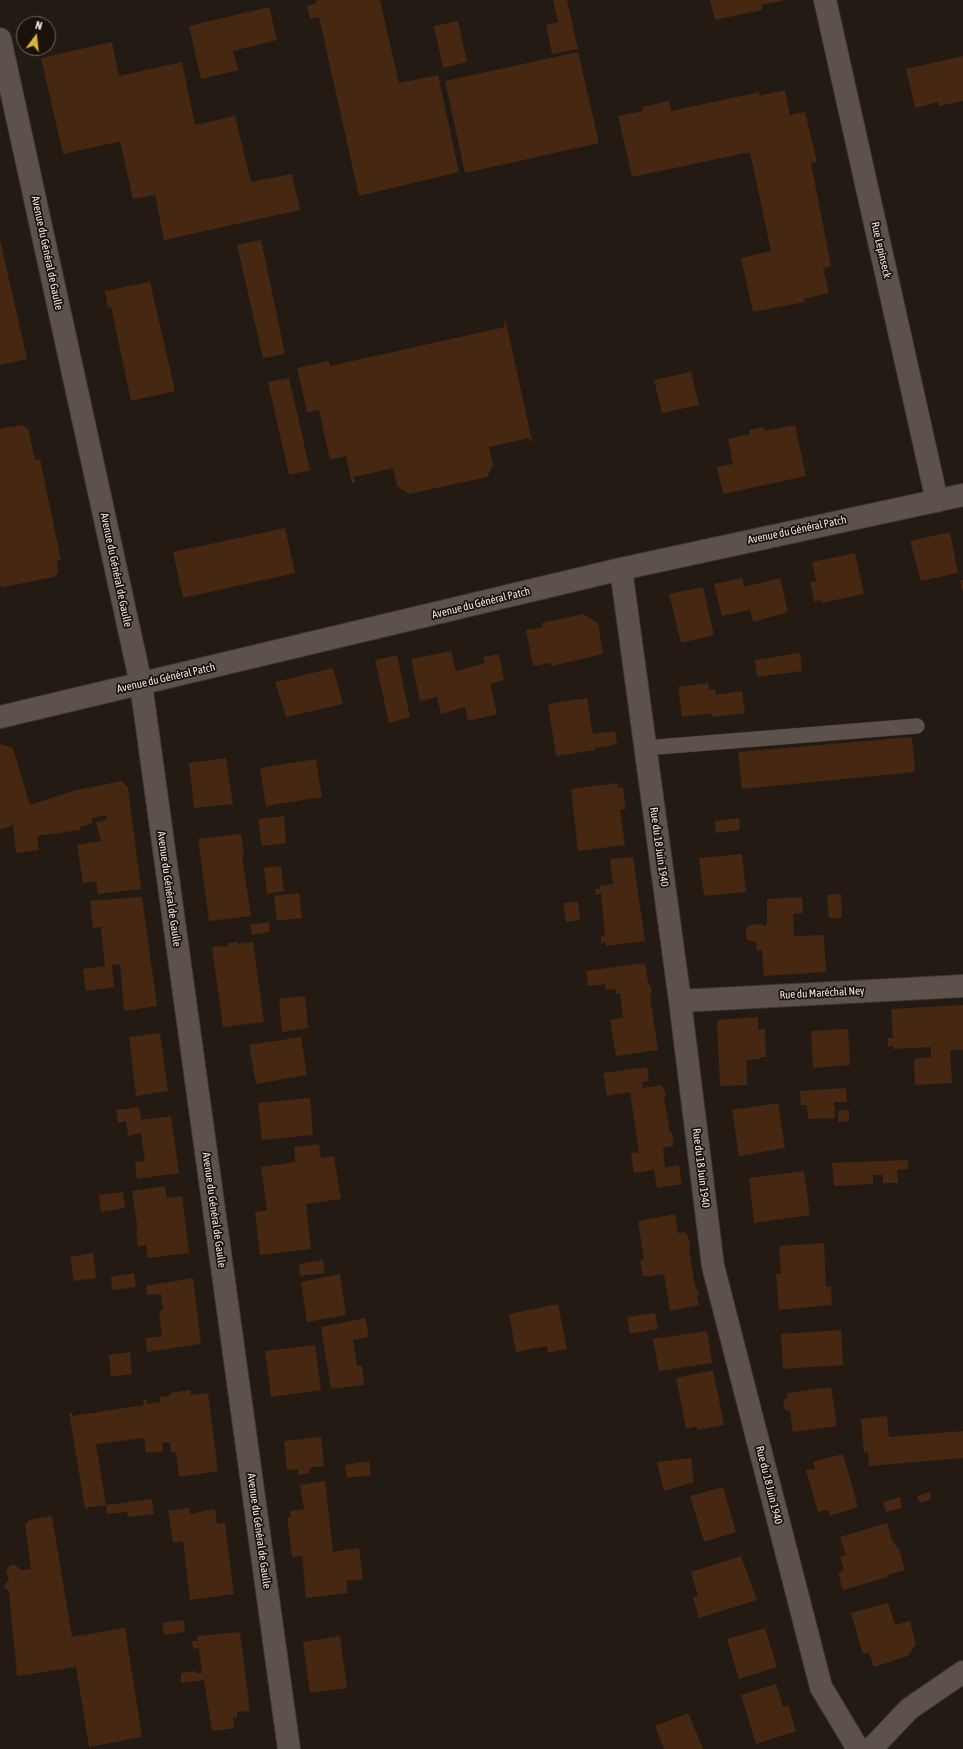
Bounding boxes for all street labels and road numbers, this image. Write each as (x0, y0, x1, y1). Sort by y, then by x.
street label: Avenue du Général de Gaulle (28, 195, 66, 311)
street label: Rue Lepinseck (868, 221, 894, 279)
street label: Avenue du Général de Gaulle (97, 512, 135, 628)
street label: Avenue du Général Patch (746, 513, 848, 547)
street label: Avenue du Général Patch (431, 584, 531, 622)
street label: Avenue du Général Patch (116, 660, 216, 696)
street label: Rue du 18 Juin 1940 (647, 806, 671, 888)
street label: Avenue du Général de Gaulle (154, 830, 184, 948)
street label: Rue du Maréchal Ney (779, 984, 865, 1002)
street label: Rue du 18 Juin 1940 (690, 1127, 712, 1209)
street label: Avenue du Général de Gaulle (199, 1151, 229, 1269)
street label: Rue du 18 Juin 1940 (753, 1445, 785, 1525)
street label: Avenue du Général de Gaulle (244, 1472, 274, 1590)

